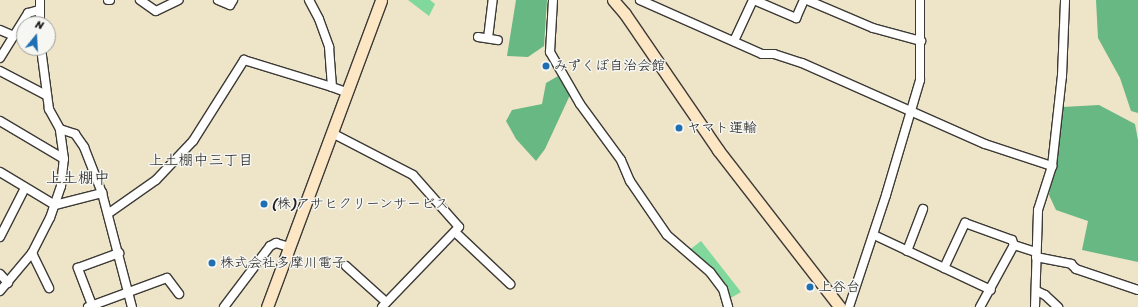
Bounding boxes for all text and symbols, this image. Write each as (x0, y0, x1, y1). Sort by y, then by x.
text: N (33, 15, 46, 35)
north arrow (16, 16, 56, 56)
place label: みずくぼ自治会館 (554, 58, 666, 74)
marker: みずくぼ自治会館 (541, 61, 551, 71)
place label: ヤマト運輸 (687, 120, 757, 136)
marker: ヤマト運輸 (674, 123, 684, 133)
district label: 上土棚中三丁目 (149, 152, 253, 170)
district label: 上土棚中 (46, 168, 110, 188)
place label: (株)アサヒクリーンサービス (272, 196, 450, 212)
marker: (株)アサヒクリーンサービス (259, 199, 269, 209)
place label: 株式会社多摩川電子 (220, 255, 346, 271)
marker: 株式会社多摩川電子 (207, 258, 217, 268)
place label: 上谷台 (818, 279, 860, 295)
marker: 上谷台 (805, 282, 815, 292)

